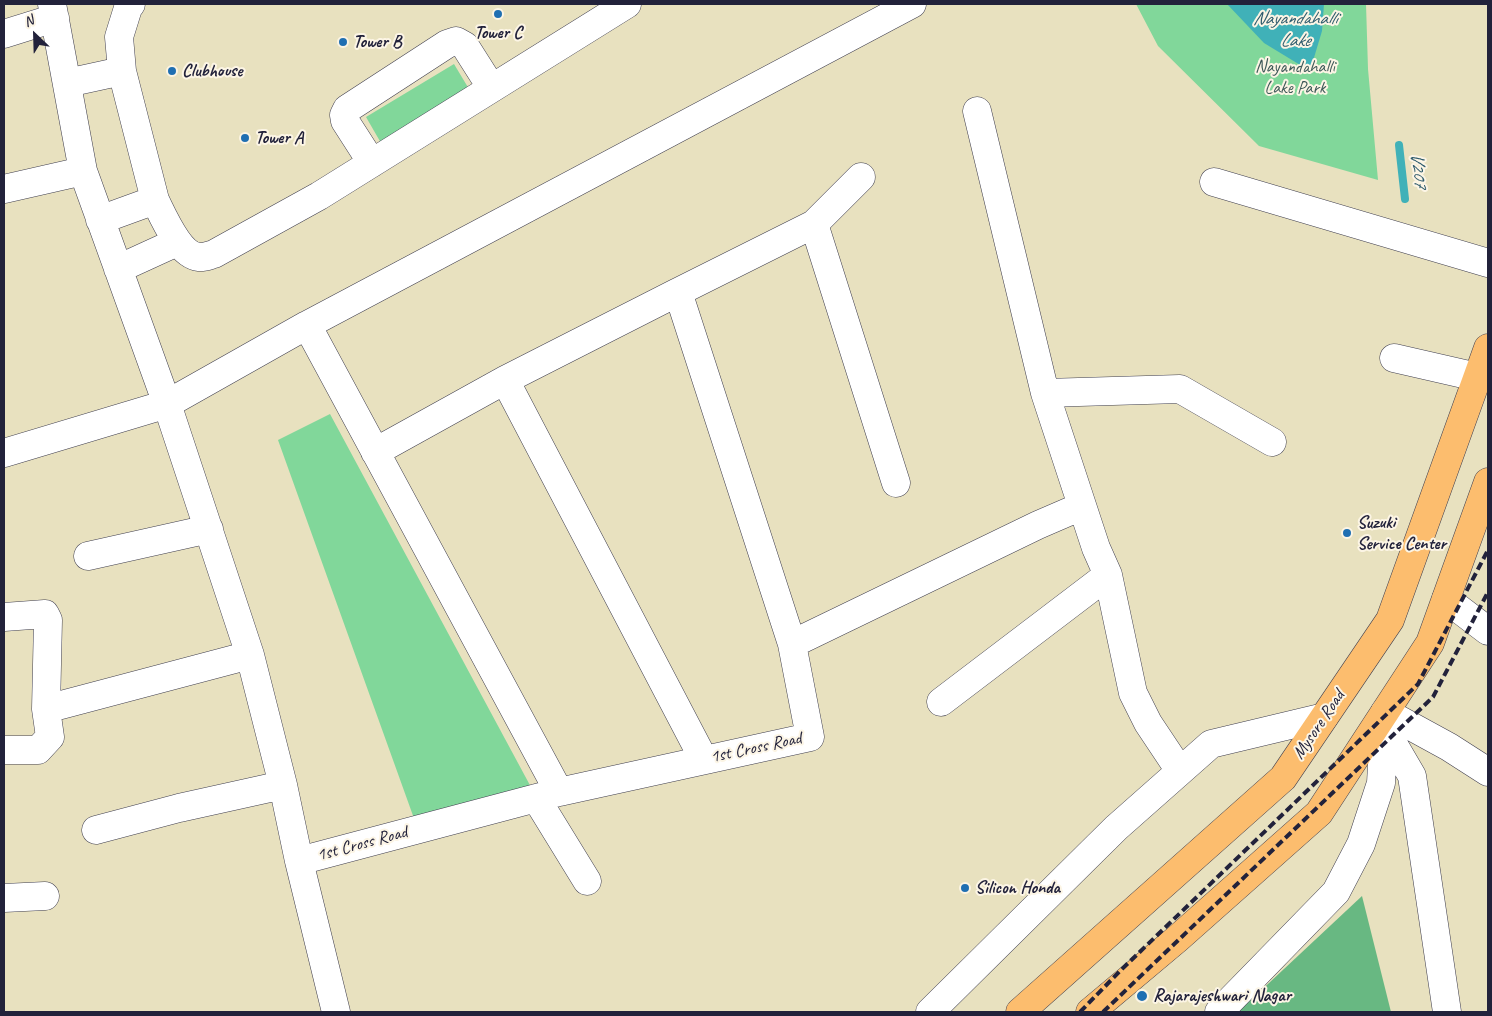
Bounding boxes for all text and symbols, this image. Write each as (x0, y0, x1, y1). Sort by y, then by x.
marker: Tower C (492, 8, 504, 20)
water label: Nayandahalli Lake (1253, 8, 1337, 52)
north arrow (10, 10, 60, 60)
text: N (21, 11, 36, 30)
place label: Tower C (474, 22, 522, 44)
place label: Tower B (353, 31, 402, 53)
marker: Tower B (337, 36, 349, 48)
park label: Nayandahalli Lake Park (1255, 56, 1335, 98)
place label: Clubhouse (182, 60, 242, 82)
marker: Clubhouse (166, 65, 178, 77)
place label: Tower A (255, 127, 303, 149)
marker: Tower A (239, 132, 251, 144)
water label: V207 (1405, 151, 1431, 189)
place label: Suzuki Service Center (1357, 512, 1446, 554)
marker: Suzuki Service Center (1341, 527, 1353, 539)
street label: Mysore Road (1288, 687, 1350, 763)
street label: 1st Cross Road (708, 728, 804, 768)
street label: 1st Cross Road (314, 822, 410, 866)
place label: Silicon Honda (975, 877, 1060, 899)
marker: Silicon Honda (959, 882, 971, 894)
place label: Rajarajeshwari Nagar (1153, 985, 1291, 1007)
marker: Rajarajeshwari Nagar (1135, 989, 1149, 1003)

